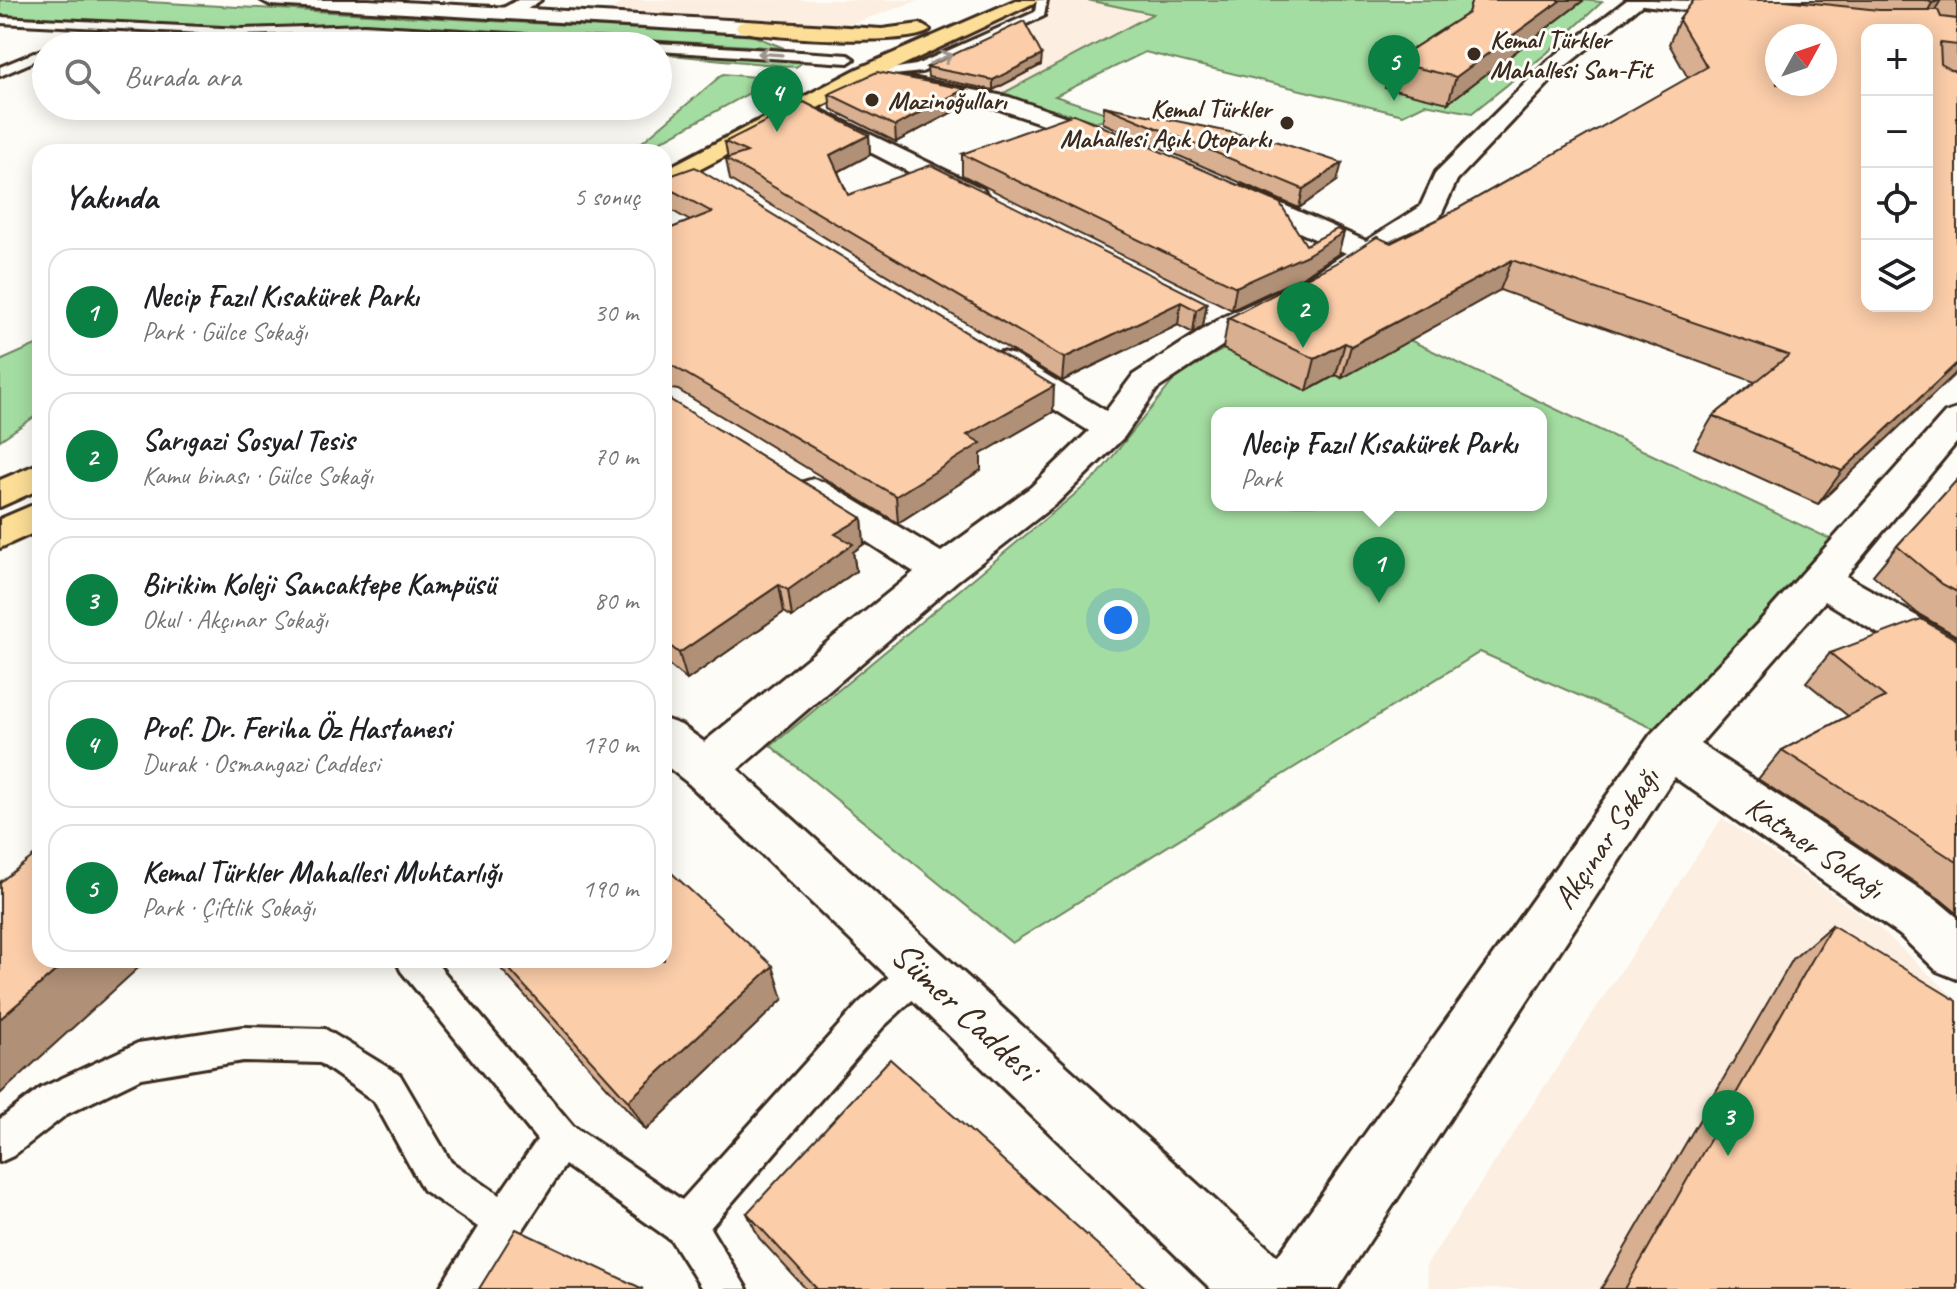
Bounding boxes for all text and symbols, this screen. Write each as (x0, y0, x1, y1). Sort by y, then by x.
place label: Kemal Türkler Mahallesi San-Fit (1490, 23, 1654, 86)
north arrow (1765, 24, 1837, 96)
map controls (1861, 24, 1933, 312)
button: + (1861, 24, 1933, 96)
search box (32, 32, 672, 120)
pin: 5 (1368, 35, 1420, 101)
marker: Kemal Türkler Mahallesi San-Fit (1465, 45, 1483, 63)
one-way arrow (757, 46, 784, 61)
one-way arrow (928, 51, 952, 66)
icon: search (60, 54, 104, 98)
text: Burada ara (124, 57, 241, 95)
pin: 4 (751, 66, 803, 132)
place label: Mazinoğulları (888, 84, 1009, 117)
marker: Mazinoğulları (863, 91, 881, 109)
place label: Kemal Türkler Mahallesi Açık Otoparkı (1060, 92, 1274, 155)
button: − (1861, 96, 1933, 168)
marker: Kemal Türkler Mahallesi Açık Otoparkı (1278, 114, 1296, 132)
button: locate (1861, 168, 1933, 240)
text: Yakında (64, 175, 157, 218)
text: 5 sonuç (573, 180, 640, 213)
button: layers (1861, 240, 1933, 312)
text: Necip Fazıl Kısakürek Parkı (142, 277, 419, 315)
pin: 2 (1277, 282, 1329, 348)
text: 1 (86, 296, 98, 329)
text: 30 m (594, 296, 638, 329)
text: Park · Gülce Sokağı (142, 315, 307, 348)
popup (1211, 407, 1547, 511)
text: Sarıgazi Sosyal Tesis (142, 421, 354, 459)
text: Necip Fazıl Kısakürek Parkı (1241, 424, 1517, 462)
text: 2 (86, 440, 98, 473)
text: 70 m (594, 440, 638, 473)
text: Kamu binası · Gülce Sokağı (142, 459, 373, 492)
text: Park (1241, 462, 1282, 495)
pin: 1 (1353, 537, 1405, 603)
text: Birikim Koleji Sancaktepe Kampüsü (142, 565, 495, 603)
text: 3 (86, 584, 98, 617)
text: 80 m (594, 584, 638, 617)
your location (1098, 600, 1138, 640)
text: Okul · Akçınar Sokağı (142, 603, 328, 636)
text: Prof. Dr. Feriha Öz Hastanesi (142, 709, 451, 747)
text: 4 (86, 728, 98, 761)
text: 170 m (582, 728, 638, 761)
text: Durak · Osmangazi Caddesi (142, 747, 380, 780)
street label: Akçınar Sokağı (1544, 758, 1669, 917)
street label: Katmer Sokağı (1738, 786, 1894, 909)
text: Kemal Türkler Mahallesi Muhtarlığı (142, 853, 501, 891)
text: 5 (86, 872, 98, 905)
text: 190 m (582, 872, 638, 905)
text: Park · Çiftlik Sokağı (142, 891, 315, 924)
street label: Sümer Caddesi (882, 931, 1051, 1094)
pin: 3 (1702, 1090, 1754, 1156)

